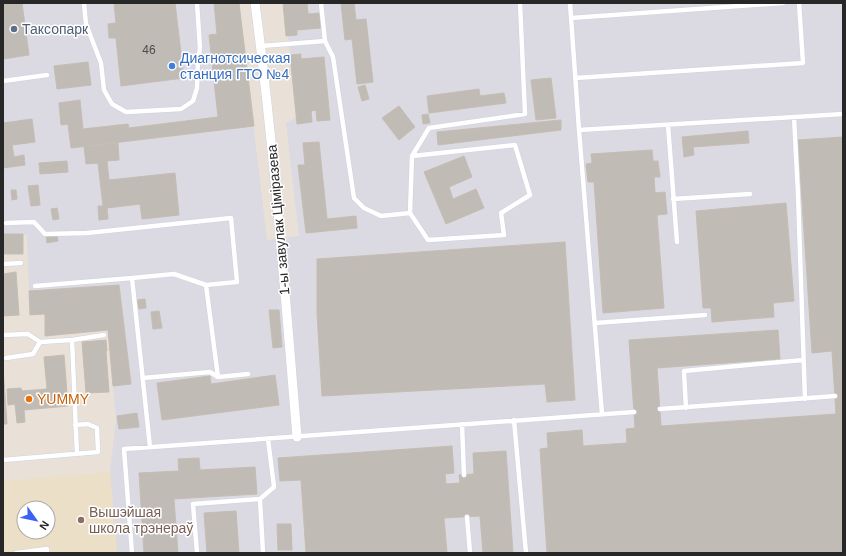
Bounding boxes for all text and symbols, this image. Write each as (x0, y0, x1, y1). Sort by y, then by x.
place label: Таксопарк (22, 21, 89, 37)
marker: Таксопарк (9, 24, 19, 34)
house number: 46 (142, 43, 156, 57)
place label: Диагнотсическая станция ГТО №4 (180, 50, 290, 82)
marker: Диагнотсическая станция ГТО №4 (167, 61, 177, 71)
street label: 1-ы завулак Ціміразева (263, 144, 293, 296)
place label: YUMMY (37, 391, 90, 407)
marker: YUMMY (24, 394, 34, 404)
north arrow (16, 500, 56, 540)
place label: Вышэйшая школа трэнераў (89, 504, 193, 536)
marker: Вышэйшая школа трэнераў (76, 515, 86, 525)
text: N (37, 519, 52, 532)

